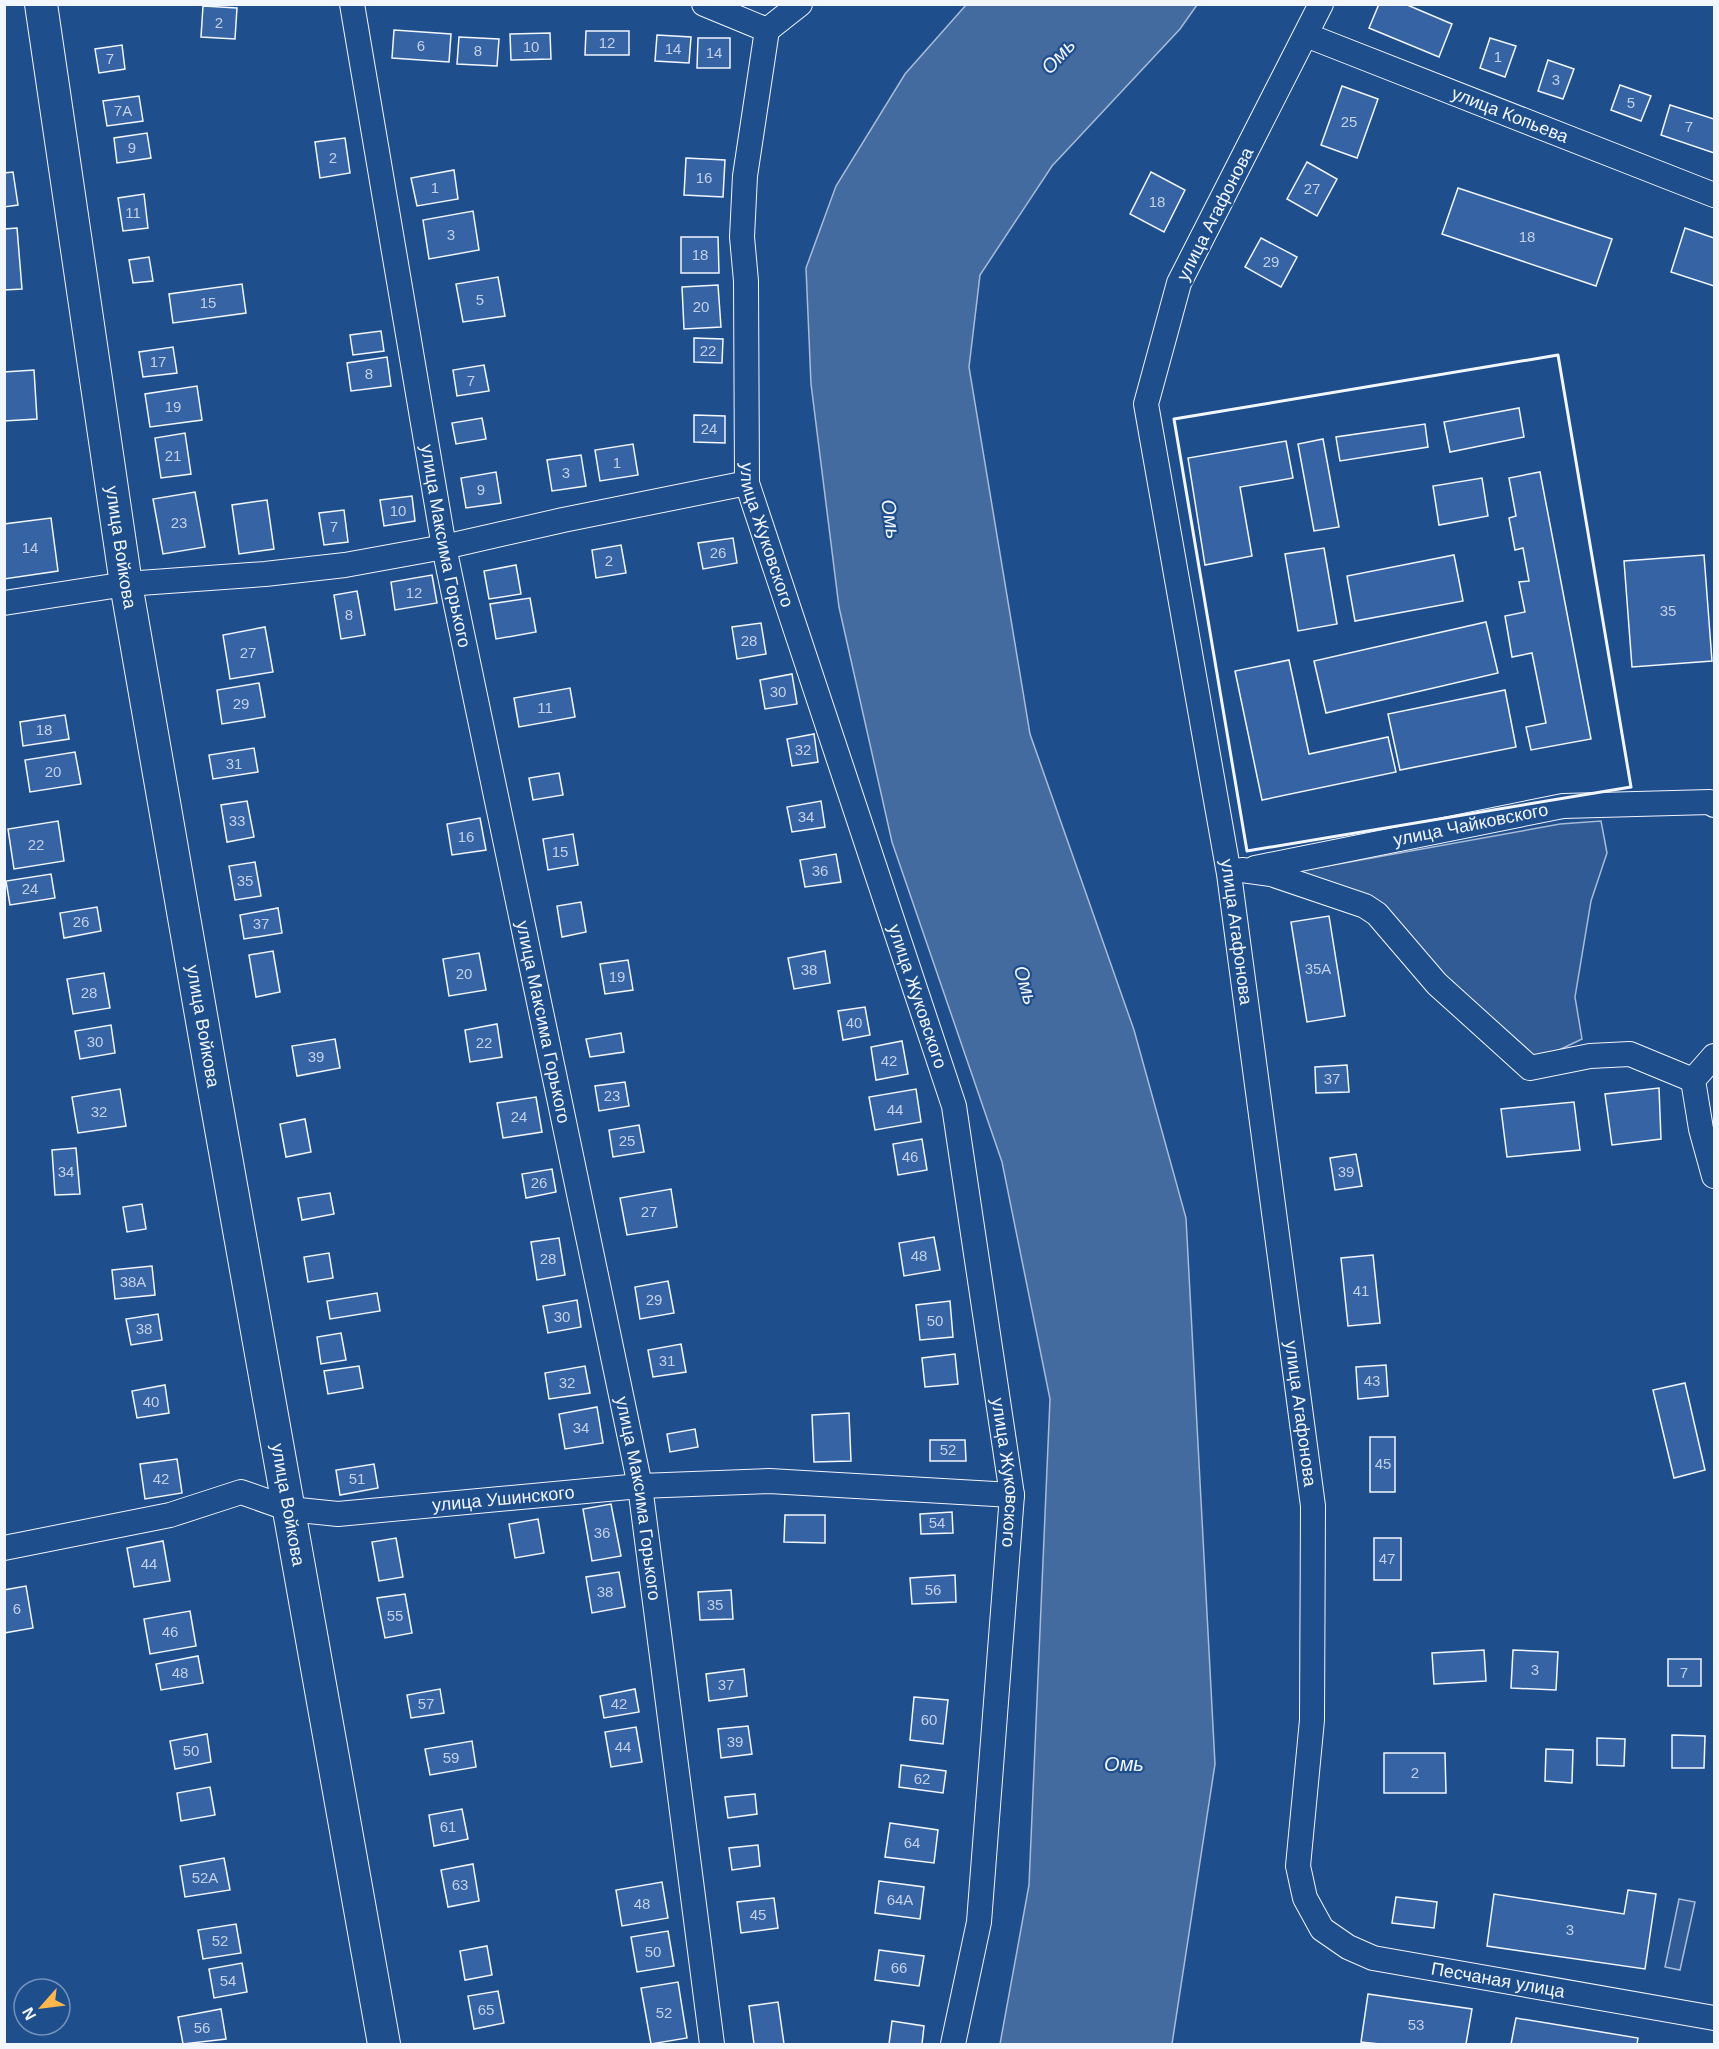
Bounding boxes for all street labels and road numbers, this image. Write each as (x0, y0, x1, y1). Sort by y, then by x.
street label: улица Копьева (1449, 83, 1572, 147)
street label: улица Агафонова (1173, 143, 1258, 284)
street label: улица Максима Горького (417, 443, 475, 649)
street label: улица Жуковского (737, 463, 798, 610)
street label: улица Войкова (102, 484, 140, 611)
street label: улица Чайковского (1392, 799, 1550, 850)
street label: улица Агафонова (1217, 857, 1256, 1007)
street label: улица Максима Горького (512, 919, 574, 1125)
street label: улица Жуковского (884, 922, 951, 1071)
street label: улица Войкова (182, 963, 224, 1090)
street label: улица Агафонова (1281, 1339, 1320, 1489)
street label: улица Максима Горького (612, 1395, 665, 1602)
street label: улица Жуковского (988, 1396, 1022, 1548)
street label: улица Войкова (267, 1442, 309, 1568)
street label: улица Ушинского (431, 1482, 575, 1515)
street label: Песчаная улица (1430, 1958, 1567, 2002)

